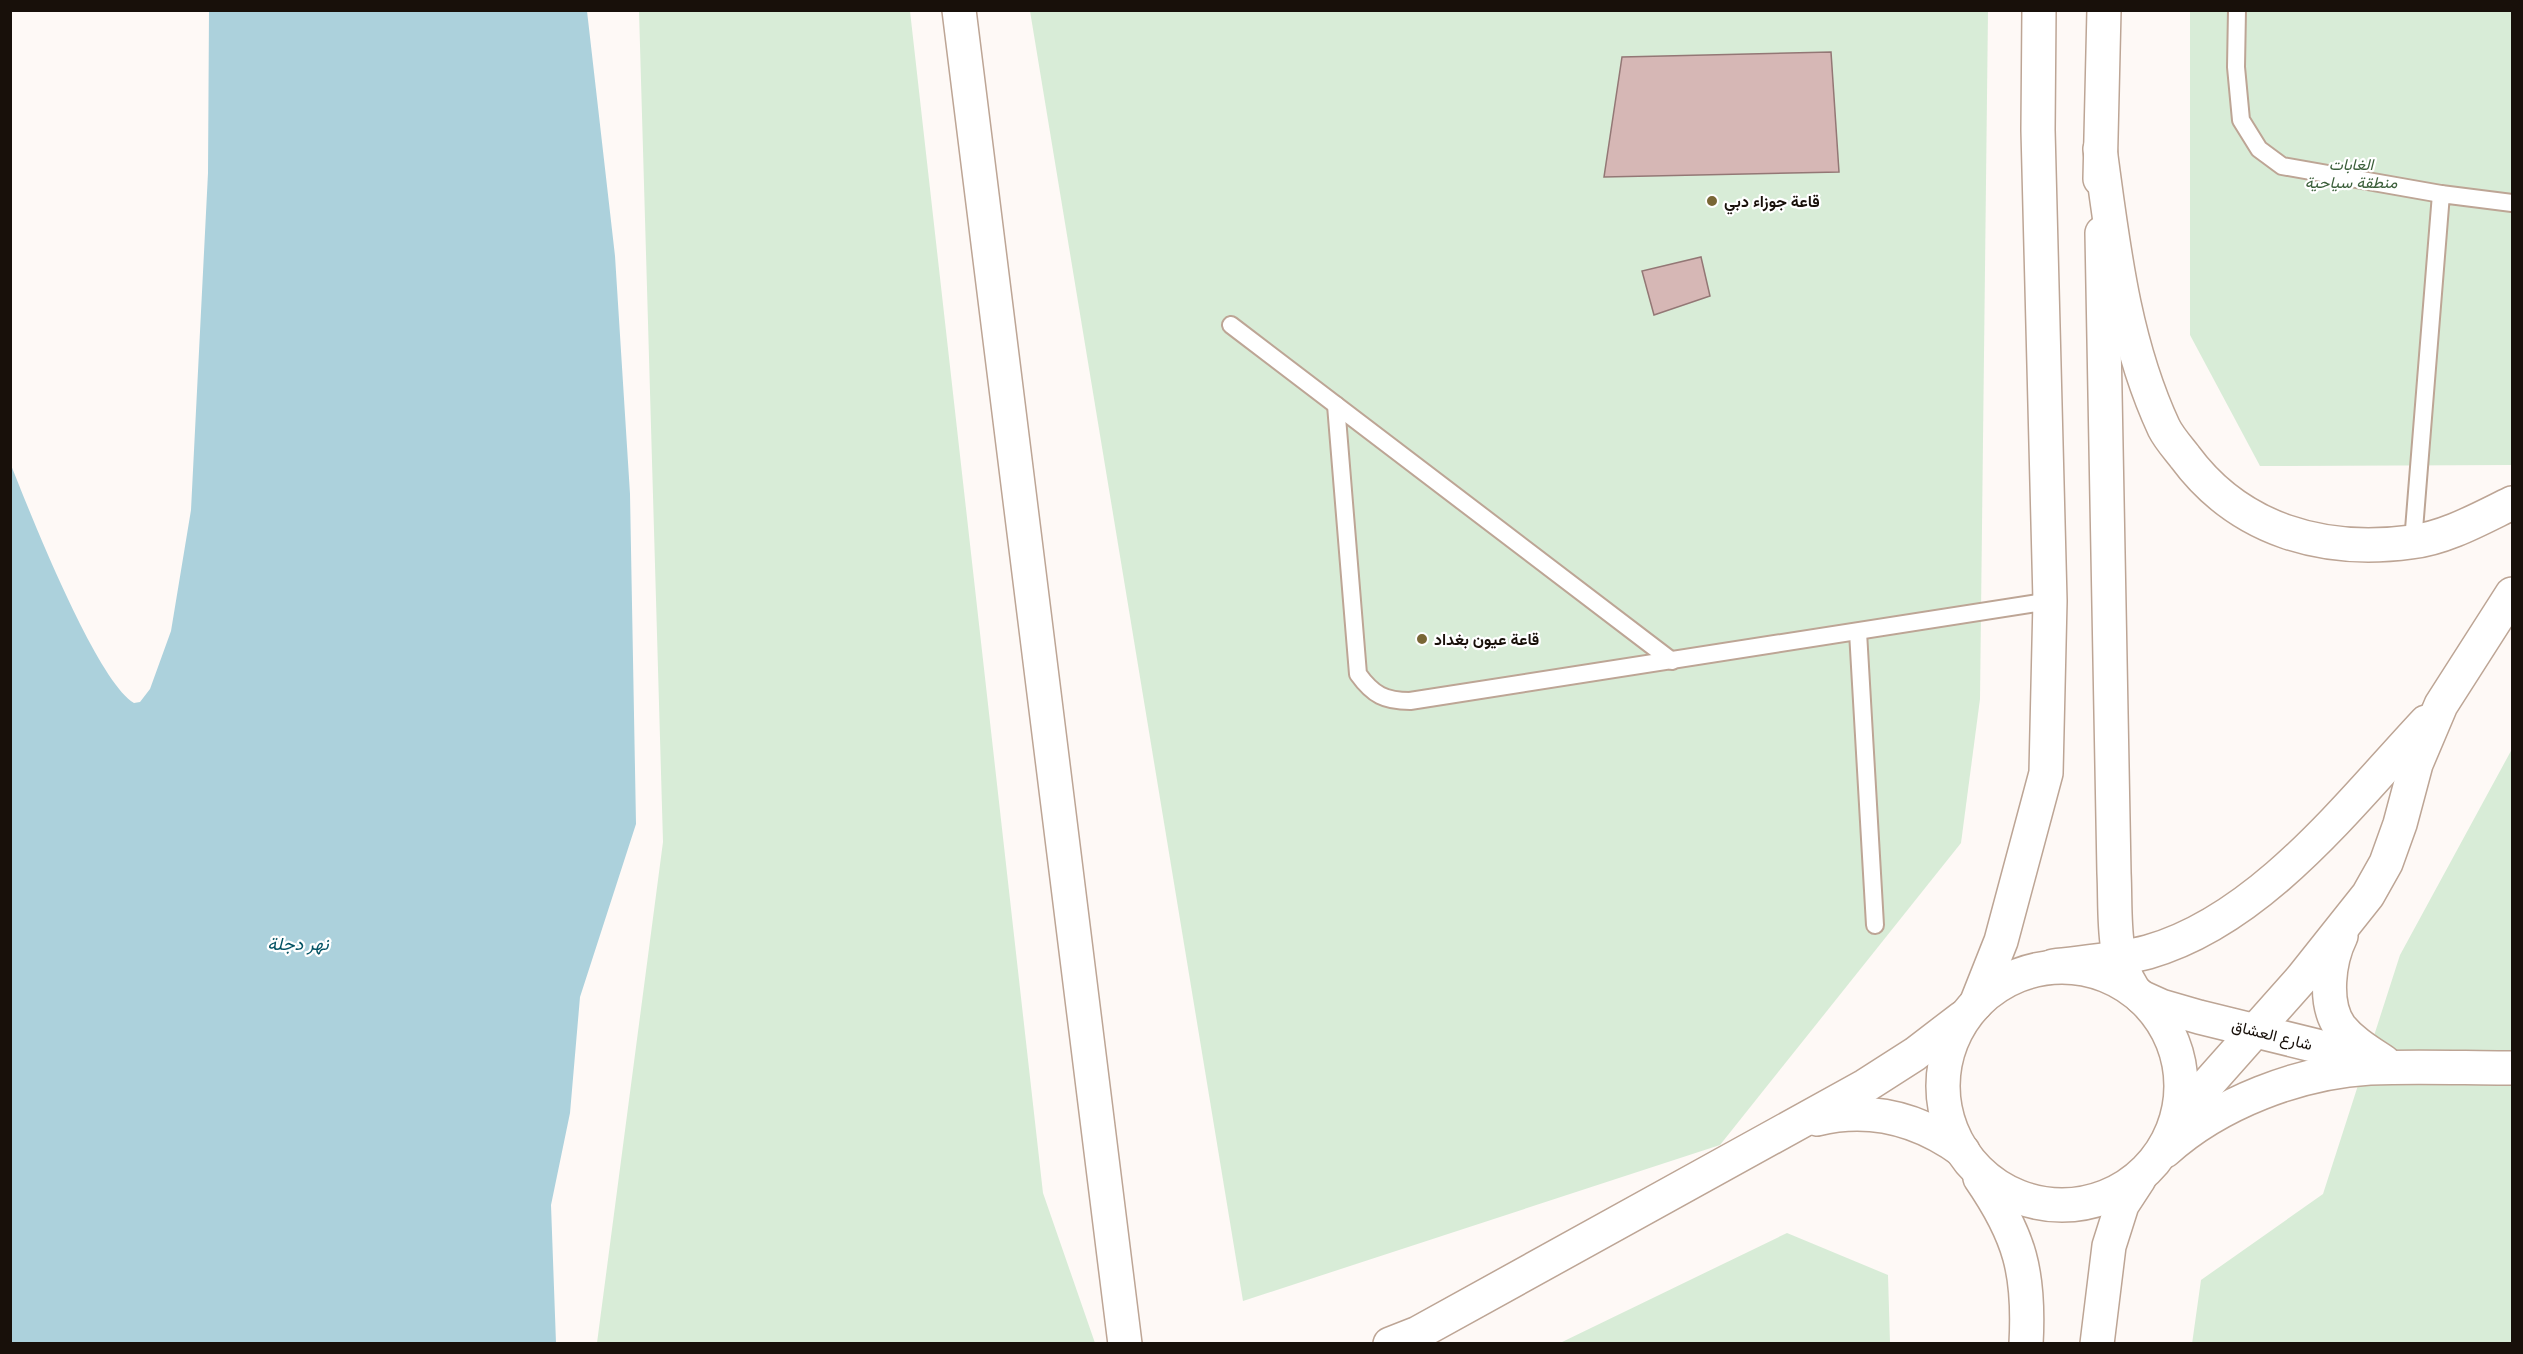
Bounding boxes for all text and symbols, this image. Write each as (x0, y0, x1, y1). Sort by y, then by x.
park label: الغابات منطقة سياحية (2305, 155, 2398, 192)
place label: قاعة جوزاء دبي (1724, 192, 1820, 215)
marker: قاعة جوزاء دبي (1705, 194, 1719, 208)
place label: قاعة عيون بغداد (1434, 630, 1539, 650)
marker: قاعة عيون بغداد (1415, 632, 1429, 646)
water label: نهر دجلة (267, 933, 330, 955)
street label: شارع العشاق (2229, 1016, 2314, 1056)

